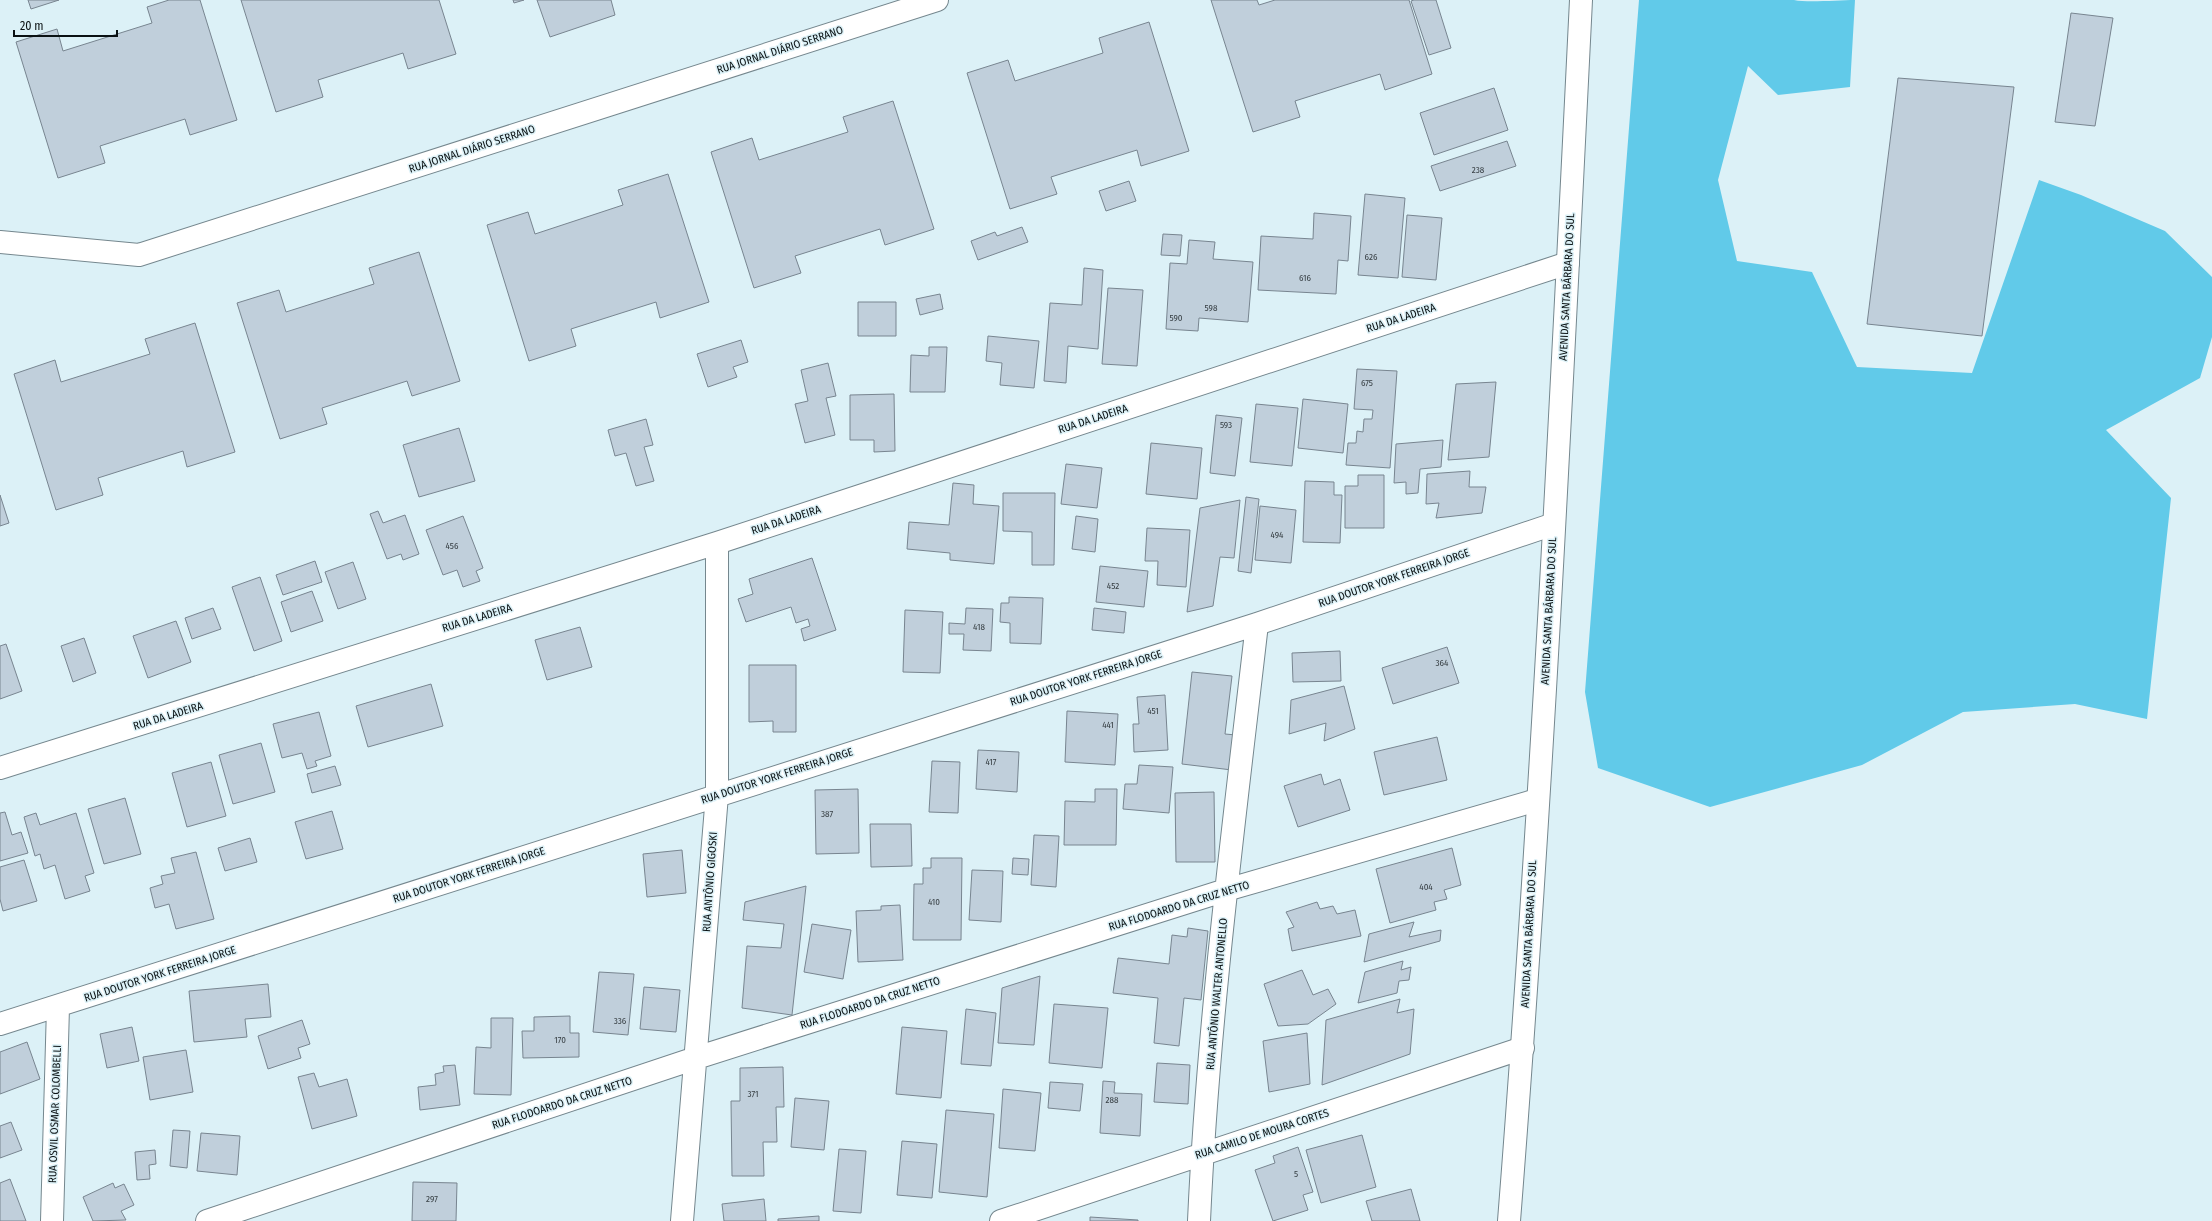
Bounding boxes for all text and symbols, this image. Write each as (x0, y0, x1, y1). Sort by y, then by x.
scale bar (14, 12, 117, 38)
text: 20 m (20, 19, 44, 33)
street label: RUA JORNAL DIÁRIO SERRANO (715, 22, 845, 77)
street label: RUA JORNAL DIÁRIO SERRANO (407, 121, 537, 176)
house number: 238 (1472, 165, 1485, 175)
street label: AVENIDA SANTA BÁRBARA DO SUL (1556, 213, 1577, 361)
house number: 626 (1365, 252, 1378, 262)
house number: 616 (1299, 273, 1312, 283)
street label: RUA DA LADEIRA (1365, 301, 1438, 335)
house number: 598 (1205, 303, 1218, 313)
house number: 590 (1169, 313, 1183, 323)
house number: 675 (1361, 378, 1373, 388)
street label: RUA DA LADEIRA (1057, 402, 1130, 436)
house number: 593 (1220, 420, 1232, 430)
street label: RUA DA LADEIRA (750, 503, 823, 537)
house number: 494 (1271, 530, 1284, 540)
street label: AVENIDA SANTA BÁRBARA DO SUL (1538, 537, 1559, 685)
house number: 456 (446, 541, 459, 551)
street label: RUA DOUTOR YORK FERREIRA JORGE (1317, 546, 1471, 610)
house number: 452 (1107, 581, 1119, 591)
street label: RUA DA LADEIRA (441, 601, 514, 635)
house number: 418 (973, 622, 985, 632)
street label: RUA DOUTOR YORK FERREIRA JORGE (1009, 647, 1163, 709)
house number: 364 (1436, 658, 1449, 668)
street label: RUA DA LADEIRA (132, 699, 205, 733)
house number: 451 (1147, 706, 1159, 716)
house number: 441 (1102, 720, 1114, 730)
street label: RUA DOUTOR YORK FERREIRA JORGE (700, 745, 854, 807)
house number: 417 (985, 757, 997, 767)
house number: 387 (821, 809, 833, 819)
street label: RUA ANTÔNIO GIGOSKI (699, 831, 720, 933)
street label: RUA DOUTOR YORK FERREIRA JORGE (392, 844, 546, 906)
street label: AVENIDA SANTA BÁRBARA DO SUL (1518, 860, 1539, 1008)
street label: RUA FLODOARDO DA CRUZ NETTO (1107, 878, 1251, 934)
house number: 404 (1419, 882, 1433, 892)
house number: 410 (928, 897, 940, 907)
street label: RUA ANTÔNIO WALTER ANTONELLO (1203, 917, 1230, 1071)
street label: RUA DOUTOR YORK FERREIRA JORGE (83, 943, 237, 1005)
street label: RUA FLODOARDO DA CRUZ NETTO (798, 974, 942, 1032)
house number: 336 (614, 1016, 627, 1026)
house number: 170 (554, 1035, 566, 1045)
street label: RUA OSVIL OSMAR COLOMBELLI (46, 1045, 64, 1183)
street label: RUA FLODOARDO DA CRUZ NETTO (490, 1074, 634, 1132)
house number: 371 (747, 1089, 759, 1099)
house number: 288 (1106, 1095, 1119, 1105)
street label: RUA CAMILO DE MOURA CORTES (1193, 1106, 1331, 1162)
house number: 5 (1294, 1169, 1298, 1179)
house number: 297 (426, 1194, 438, 1204)

